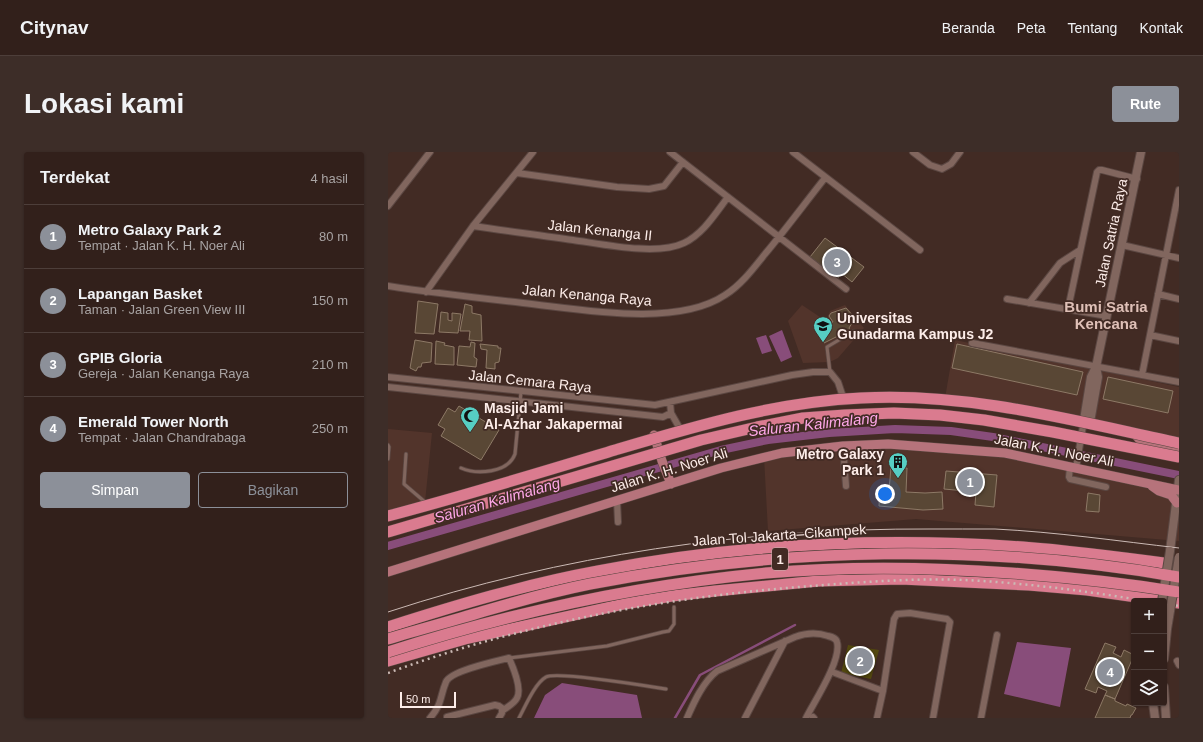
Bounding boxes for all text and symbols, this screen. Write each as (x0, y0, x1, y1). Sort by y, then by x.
text: Citynav (20, 17, 89, 38)
text: Beranda (942, 20, 995, 36)
text: Peta (1017, 20, 1046, 36)
text: Tentang (1068, 20, 1117, 36)
text: Kontak (1139, 20, 1183, 36)
button: Rute (1112, 86, 1179, 122)
text: Lokasi kami (24, 88, 184, 119)
text: Terdekat (40, 168, 110, 187)
text: 4 hasil (310, 171, 348, 186)
street label: Jalan Satria Raya (1092, 177, 1130, 289)
street label: Jalan Kenanga II (547, 217, 653, 243)
text: Metro Galaxy Park 2 (78, 221, 221, 238)
text: 1 (49, 229, 57, 244)
text: 80 m (319, 229, 348, 244)
text: Tempat · Jalan K. H. Noer Ali (78, 238, 245, 253)
pin: 3 (824, 247, 850, 277)
street label: Jalan Kenanga Raya (522, 281, 653, 309)
text: Lapangan Basket (78, 285, 202, 302)
text: 2 (49, 293, 57, 308)
text: 150 m (312, 293, 348, 308)
district label: Bumi Satria Kencana (1064, 298, 1148, 332)
text: Taman · Jalan Green View III (78, 302, 245, 317)
place label: Universitas Gunadarma Kampus J2 (837, 310, 994, 342)
school or university icon: Universitas Gunadarma Kampus J2 (812, 315, 834, 343)
text: GPIB Gloria (78, 349, 162, 366)
text: 3 (49, 357, 57, 372)
text: 210 m (312, 357, 348, 372)
text: Gereja · Jalan Kenanga Raya (78, 366, 249, 381)
street label: Jalan Cemara Raya (468, 367, 593, 395)
place label: Masjid Jami Al-Azhar Jakapermai (484, 400, 623, 432)
mosque icon: Masjid Jami Al-Azhar Jakapermai (459, 405, 481, 433)
water label: Saluran Kalimalang (747, 409, 879, 439)
text: Emerald Tower North (78, 413, 229, 430)
text: 4 (49, 421, 57, 436)
text: 250 m (312, 421, 348, 436)
text: Tempat · Jalan Chandrabaga (78, 430, 246, 445)
street label: Jalan K. H. Noer Ali (993, 431, 1115, 469)
street label: Jalan K. H. Noer Ali (609, 445, 729, 495)
place label: Metro Galaxy Park 1 (796, 446, 884, 478)
building icon: Metro Galaxy Park 1 (887, 451, 909, 479)
pin: 1 (957, 467, 983, 497)
button: Simpan (40, 472, 190, 508)
button: Bagikan (198, 472, 348, 508)
water label: Saluran Kalimalang (432, 474, 562, 526)
your location (875, 484, 895, 504)
street label: Jalan Tol Jakarta–Cikampek (691, 521, 868, 549)
road number: 1 (772, 548, 788, 570)
map controls (1131, 598, 1167, 706)
button: + (1131, 598, 1167, 634)
button: − (1131, 634, 1167, 670)
pin: 2 (847, 646, 873, 676)
pin: 4 (1097, 657, 1123, 687)
button: layers (1131, 670, 1167, 706)
scale bar (400, 690, 456, 709)
text: 50 m (406, 693, 430, 705)

